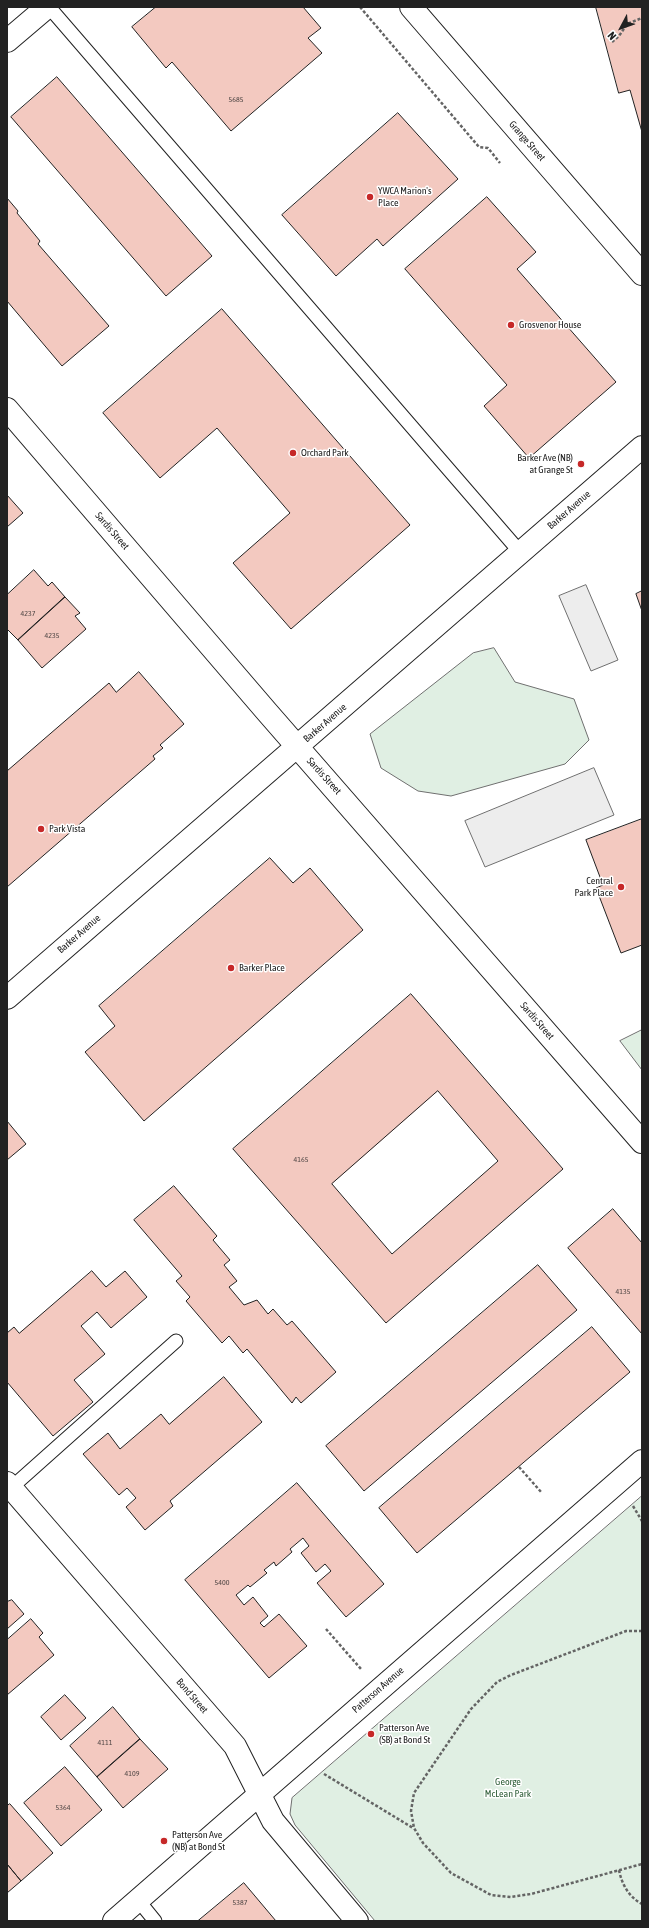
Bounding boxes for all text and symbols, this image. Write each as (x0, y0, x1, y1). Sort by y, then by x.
north arrow (601, 8, 641, 48)
text: N (605, 29, 619, 42)
house number: 5685 (228, 94, 244, 104)
street label: Grange Street (506, 118, 548, 164)
place label: YWCA Marion's Place (378, 185, 431, 208)
marker: YWCA Marion's Place (365, 192, 375, 202)
place label: Grosvenor House (519, 319, 581, 331)
marker: Grosvenor House (506, 320, 516, 330)
place label: Orchard Park (301, 447, 349, 459)
marker: Orchard Park (288, 448, 298, 458)
place label: Barker Ave (NB) at Grange St (517, 452, 573, 476)
marker: Barker Ave (NB) at Grange St (576, 459, 586, 469)
street label: Barker Avenue (545, 488, 593, 532)
street label: Sardis Street (92, 510, 132, 552)
house number: 4237 (20, 608, 36, 618)
house number: 4235 (44, 630, 60, 640)
street label: Barker Avenue (301, 701, 349, 745)
street label: Sardis Street (304, 755, 344, 797)
place label: Park Vista (49, 823, 85, 835)
marker: Park Vista (36, 824, 46, 834)
place label: Central Park Place (574, 875, 613, 898)
marker: Central Park Place (616, 882, 626, 892)
street label: Barker Avenue (55, 912, 103, 956)
place label: Barker Place (239, 962, 285, 974)
marker: Barker Place (226, 963, 236, 973)
street label: Sardis Street (517, 1000, 557, 1042)
house number: 4165 (293, 1154, 309, 1164)
house number: 4135 (615, 1286, 631, 1296)
house number: 5400 (214, 1577, 230, 1587)
street label: Patterson Avenue (350, 1664, 406, 1716)
street label: Bond Street (174, 1676, 210, 1716)
place label: Patterson Ave (SB) at Bond St (379, 1722, 430, 1746)
marker: Patterson Ave (SB) at Bond St (366, 1729, 376, 1739)
house number: 4111 (97, 1737, 113, 1747)
house number: 4109 (124, 1768, 140, 1778)
park label: George McLean Park (485, 1776, 531, 1800)
house number: 5364 (55, 1802, 71, 1812)
place label: Patterson Ave (NB) at Bond St (172, 1829, 225, 1852)
marker: Patterson Ave (NB) at Bond St (159, 1836, 169, 1846)
house number: 5387 (232, 1897, 248, 1907)

